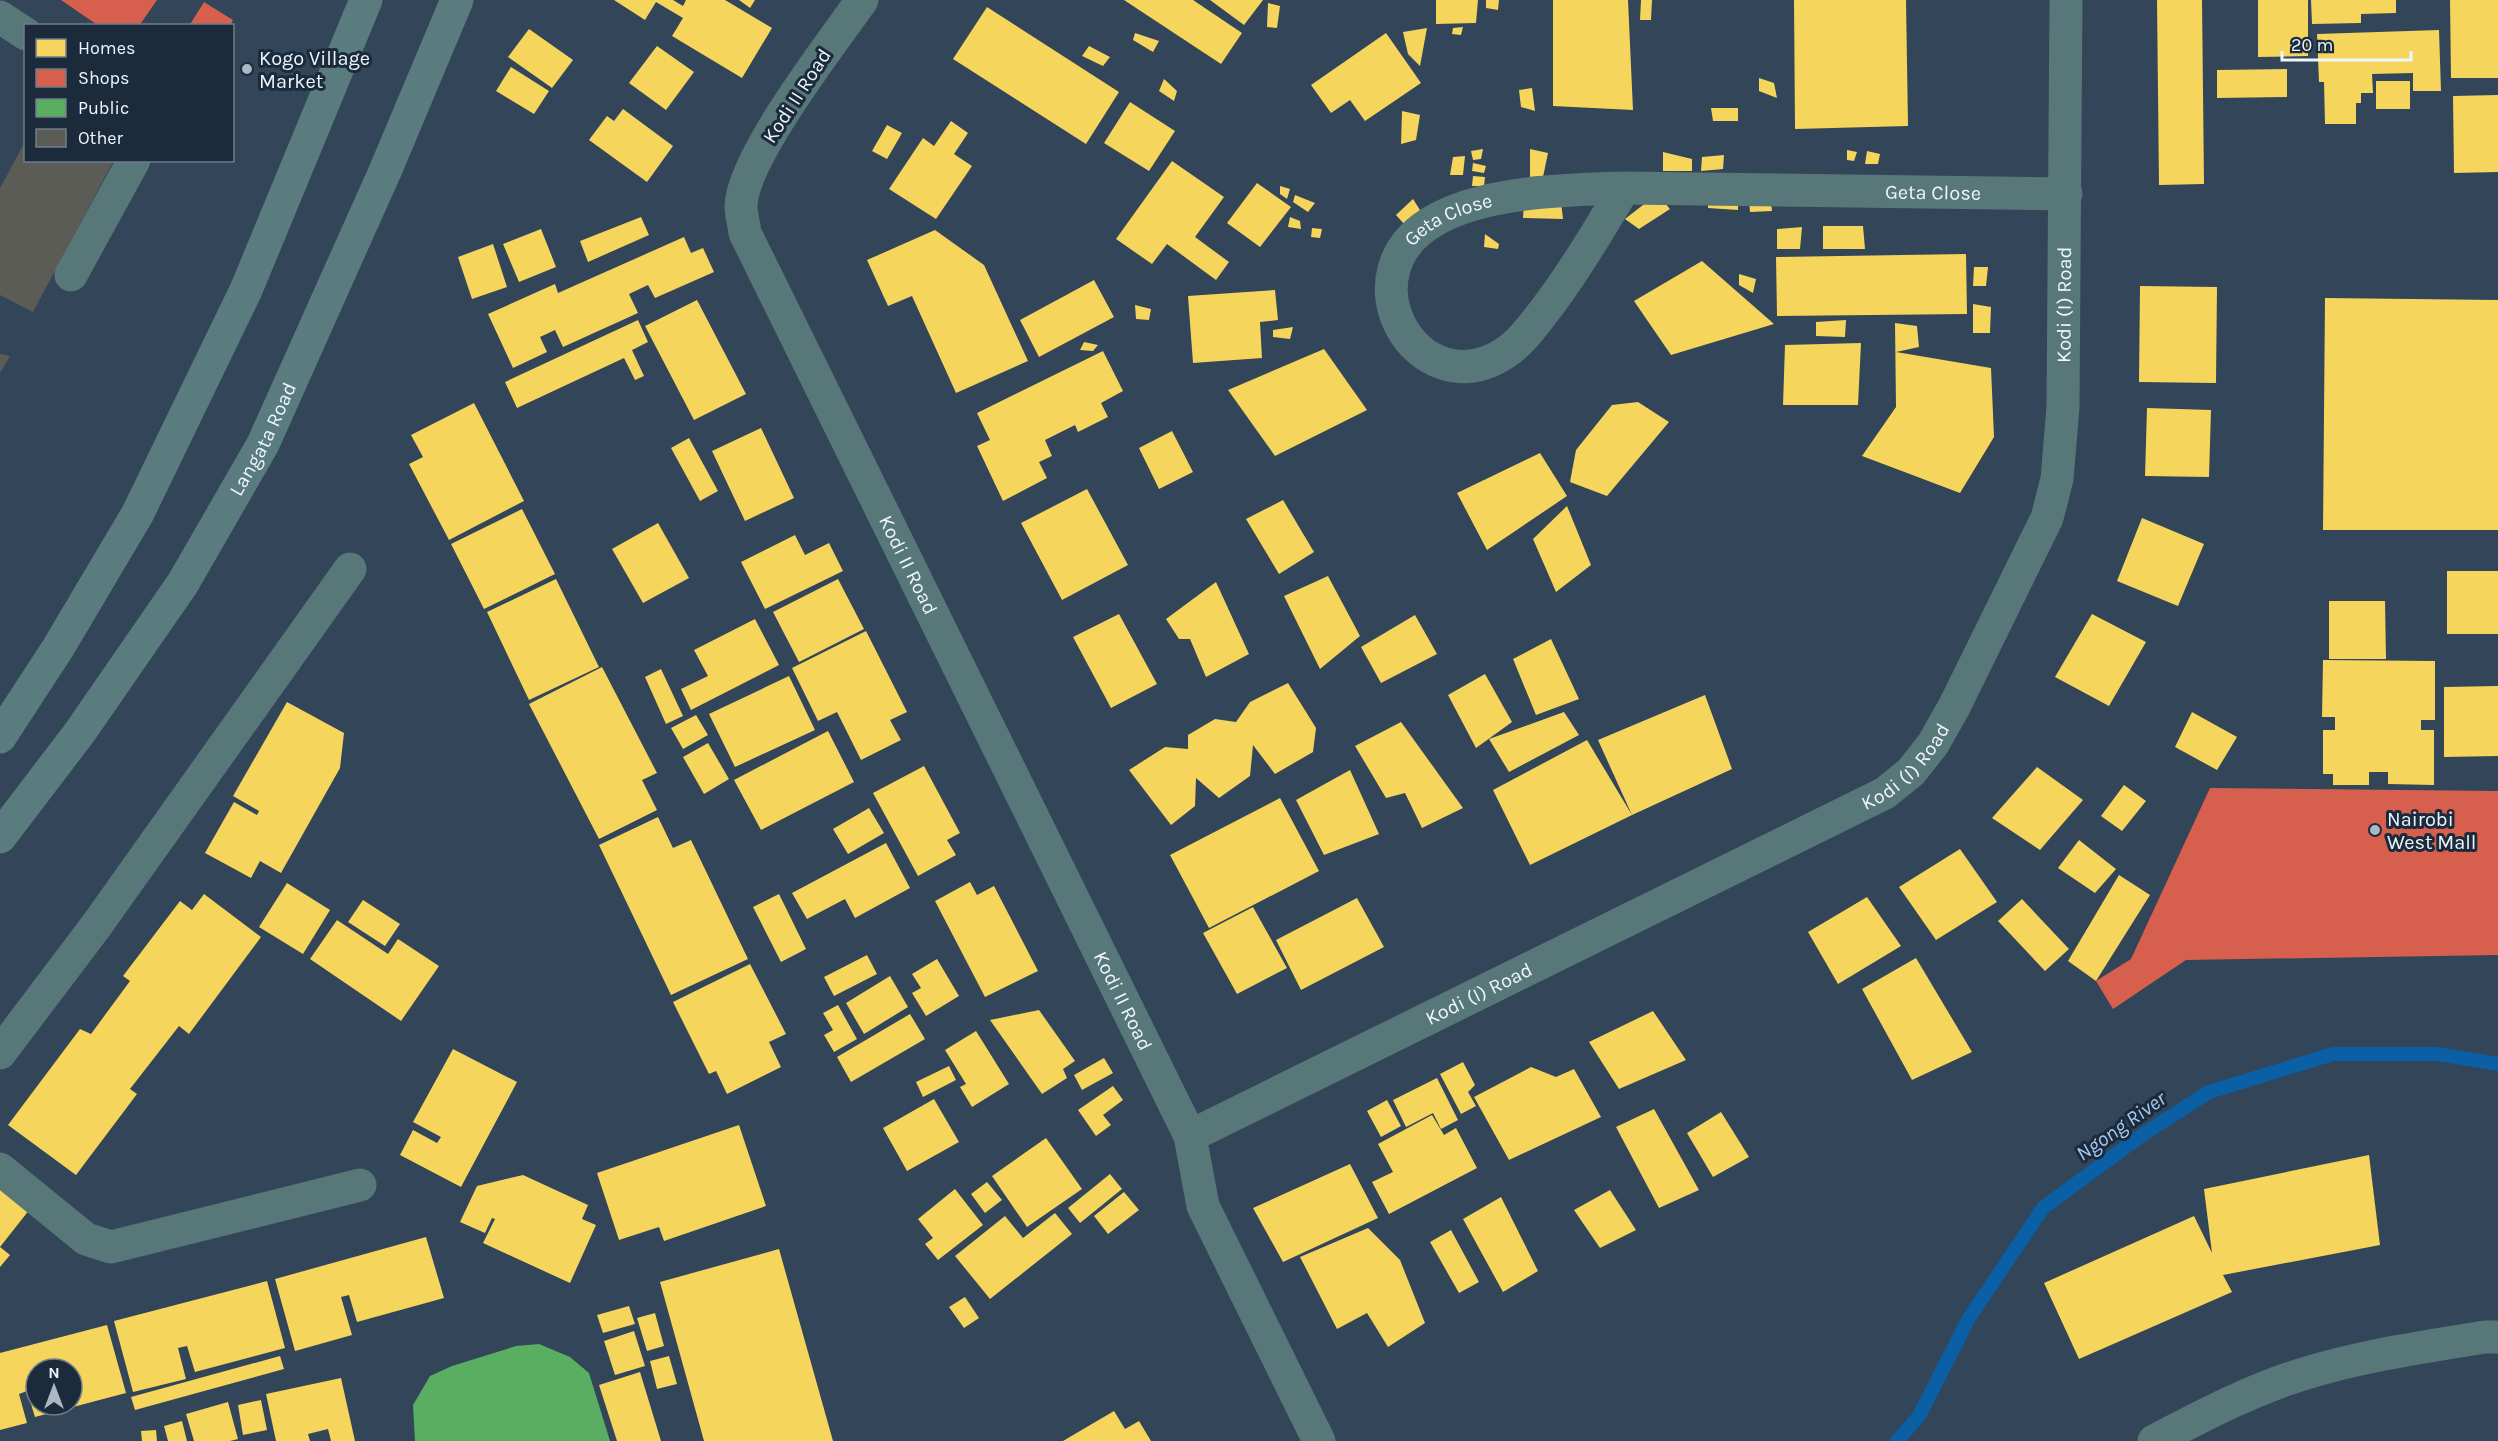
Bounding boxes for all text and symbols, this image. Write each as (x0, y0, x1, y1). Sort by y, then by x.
legend (24, 24, 234, 162)
scale bar (2282, 24, 2411, 62)
text: 20 m (2291, 34, 2333, 56)
text: Homes (78, 37, 135, 59)
street label: Kodi II Road (758, 45, 836, 147)
place label: Kogo Village Market (259, 47, 370, 93)
marker: Kogo Village Market (240, 62, 254, 76)
text: Shops (78, 67, 130, 89)
text: Public (78, 97, 129, 119)
text: Other (78, 127, 123, 149)
street label: Geta Close (1885, 180, 1981, 204)
street label: Geta Close (1399, 189, 1494, 250)
street label: Kodi (I) Road (2052, 247, 2076, 363)
street label: Langata Road (224, 379, 301, 500)
street label: Kodi II Road (874, 511, 943, 618)
street label: Kodi (I) Road (1857, 719, 1954, 814)
place label: Nairobi West Mall (2387, 808, 2476, 854)
marker: Nairobi West Mall (2368, 823, 2382, 837)
street label: Kodi II Road (1089, 947, 1157, 1054)
street label: Kodi (I) Road (1421, 957, 1536, 1030)
water label: Ngong River (2071, 1086, 2171, 1166)
north arrow (24, 1357, 84, 1417)
text: N (48, 1363, 60, 1382)

